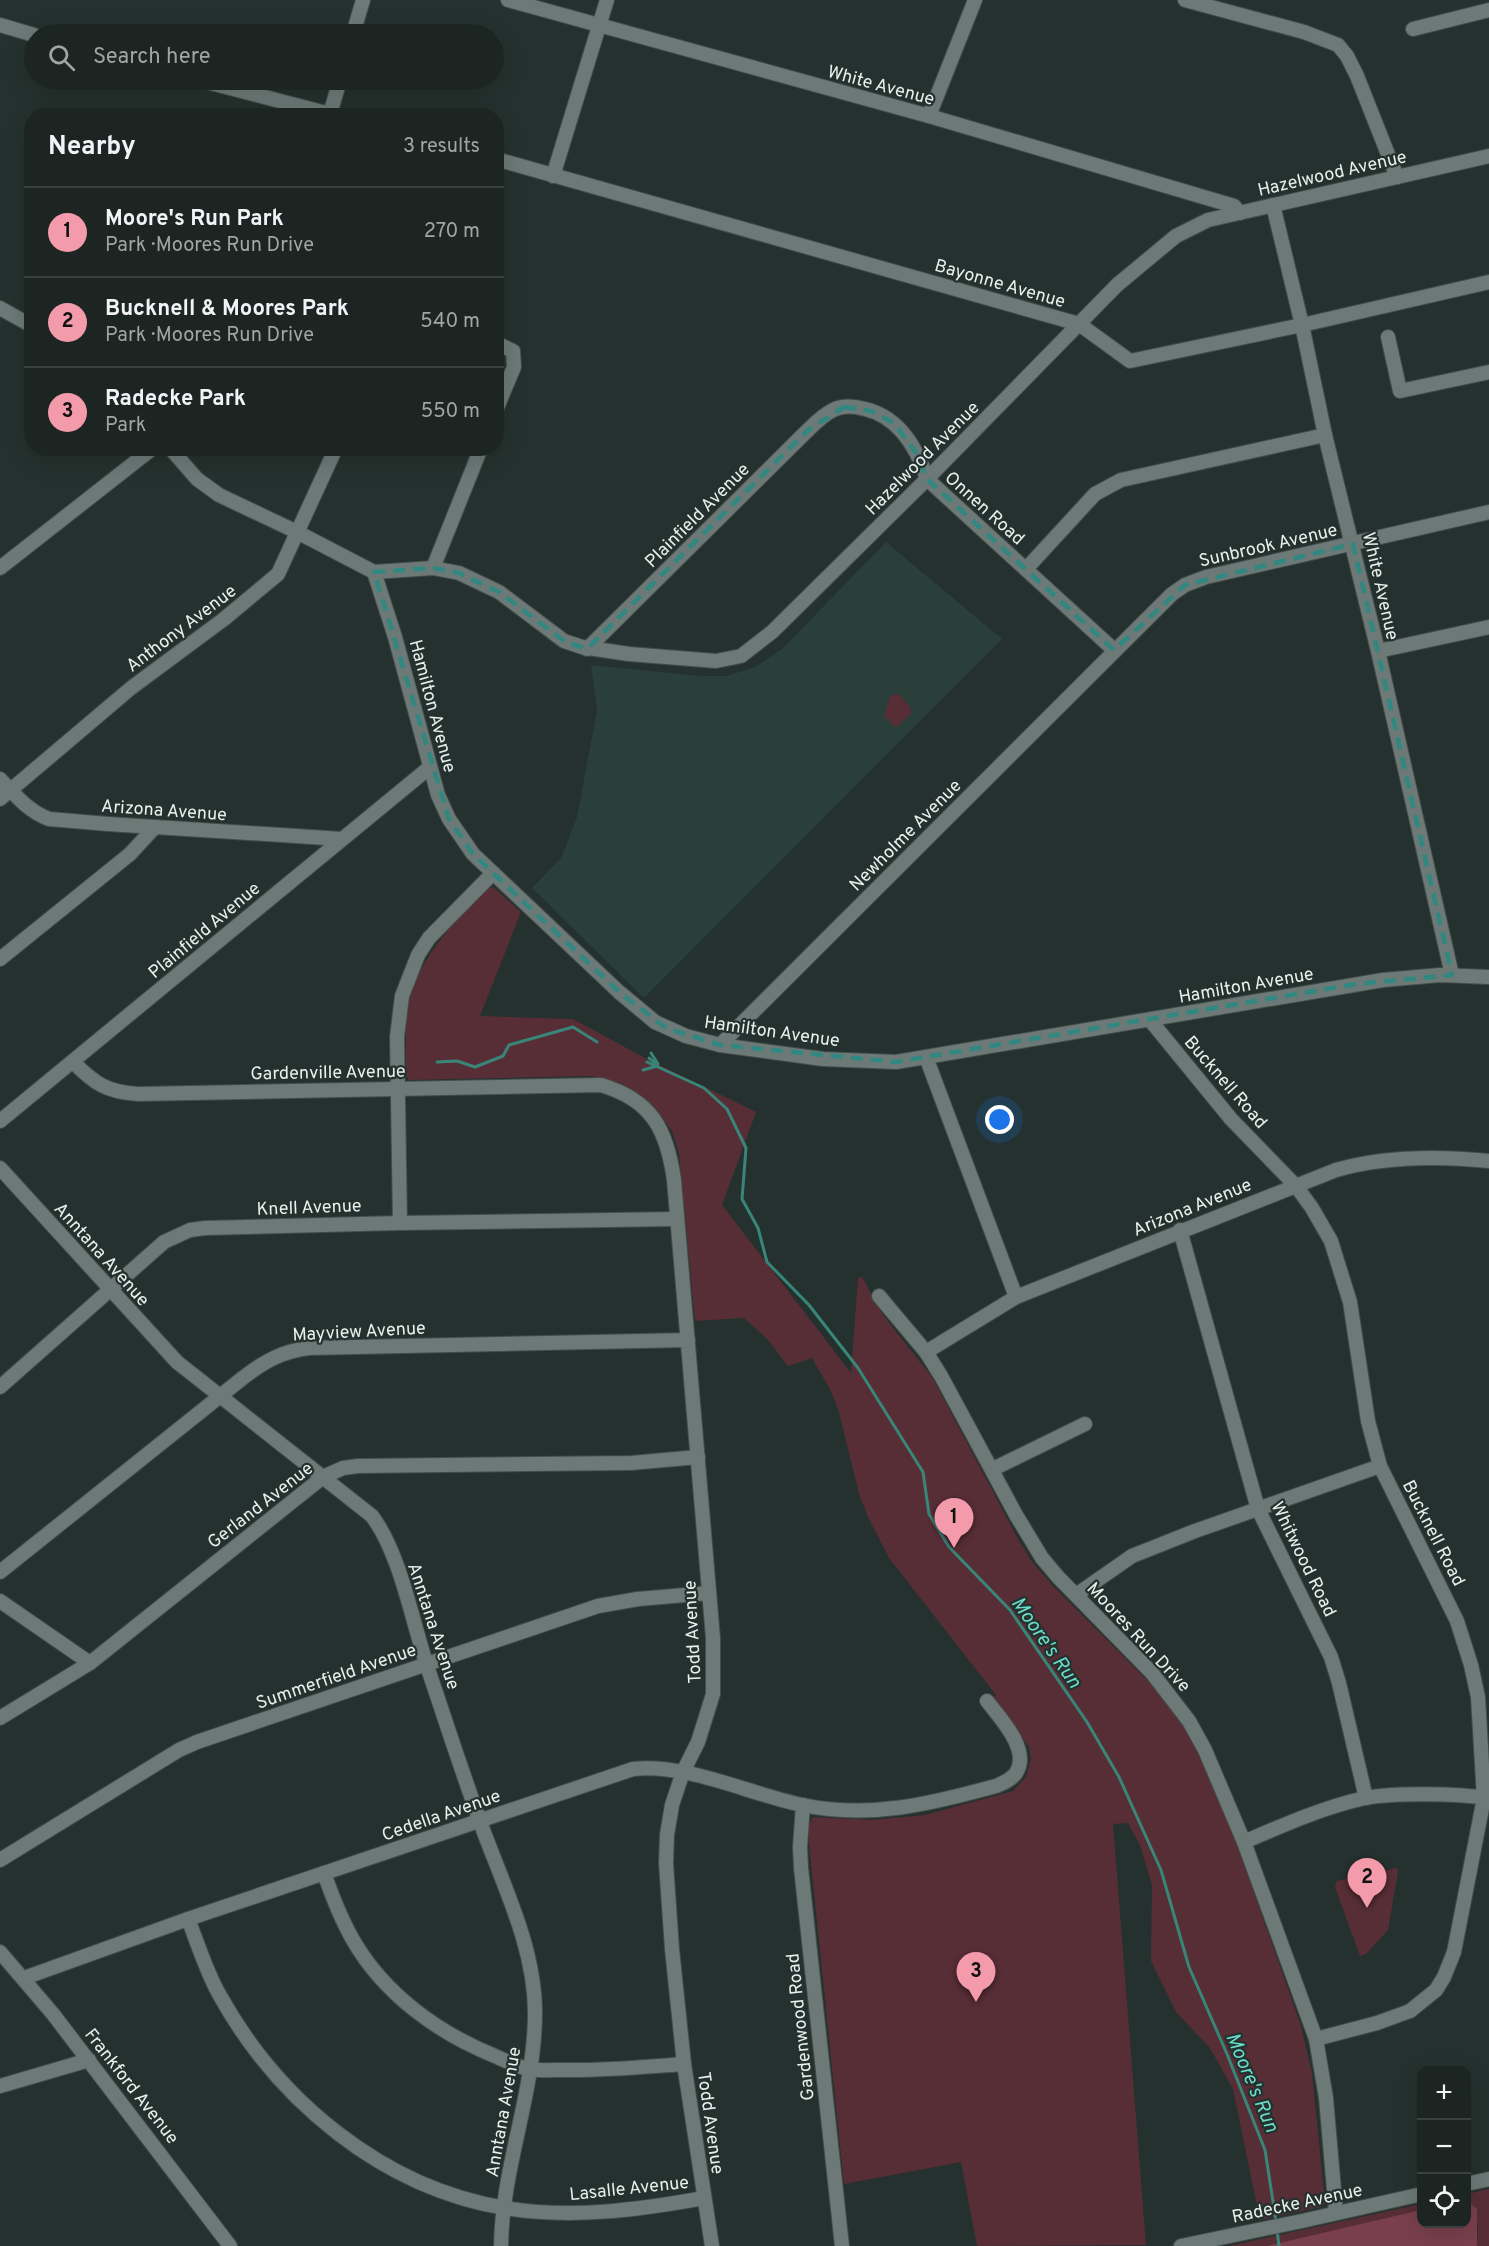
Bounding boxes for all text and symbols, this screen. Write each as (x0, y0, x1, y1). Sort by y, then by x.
search box (24, 24, 504, 90)
icon: search (45, 41, 78, 74)
text: Search here (93, 44, 211, 71)
street label: White Avenue (825, 61, 937, 112)
text: Nearby (48, 131, 136, 164)
text: 3 results (403, 134, 480, 160)
street label: Hazelwood Avenue (1256, 146, 1409, 203)
text: Moore's Run Park (105, 206, 284, 233)
text: 1 (64, 219, 72, 245)
text: 270 m (424, 219, 480, 245)
text: Park · Moores Run Drive (105, 233, 314, 259)
street label: Bayonne Avenue (932, 255, 1068, 314)
text: Bucknell & Moores Park (105, 296, 349, 323)
text: 2 (61, 309, 74, 335)
text: 540 m (420, 309, 480, 335)
text: Park · Moores Run Drive (105, 323, 314, 349)
text: Radecke Park (105, 386, 246, 413)
street label: Hazelwood Avenue (861, 397, 985, 521)
text: 3 (62, 399, 74, 425)
text: 550 m (421, 399, 480, 425)
text: Park (105, 413, 146, 439)
street label: Plainfield Avenue (641, 459, 755, 573)
street label: Onnen Road (939, 467, 1029, 551)
street label: Sunbrook Avenue (1197, 519, 1340, 574)
street label: White Avenue (1356, 530, 1403, 642)
street label: Anthony Avenue (122, 580, 242, 678)
street label: Hamilton Avenue (403, 637, 460, 775)
street label: Newholme Avenue (845, 775, 967, 897)
street label: Arizona Avenue (100, 796, 228, 827)
street label: Plainfield Avenue (144, 878, 266, 985)
street label: Hamilton Avenue (1177, 963, 1316, 1010)
street label: Hamilton Avenue (703, 1012, 841, 1053)
street label: Bucknell Road (1178, 1032, 1272, 1134)
street label: Gardenville Avenue (250, 1061, 406, 1086)
your location (985, 1105, 1014, 1134)
street label: Arizona Avenue (1130, 1174, 1255, 1243)
street label: Knell Avenue (256, 1195, 362, 1222)
street label: Anntana Avenue (48, 1198, 154, 1312)
street label: Mayview Avenue (292, 1318, 426, 1347)
street label: Gerland Avenue (203, 1458, 318, 1555)
street label: Bucknell Road (1396, 1477, 1469, 1591)
pin: 1 (934, 1498, 974, 1548)
street label: Whitwood Road (1265, 1498, 1341, 1621)
street label: Anntana Avenue (401, 1560, 464, 1693)
street label: Moores Run Drive (1081, 1578, 1195, 1698)
street label: Todd Avenue (679, 1580, 708, 1684)
water label: Moore's Run (1004, 1592, 1086, 1694)
street label: Summerfield Avenue (253, 1639, 420, 1716)
street label: Cedella Avenue (379, 1785, 504, 1847)
pin: 2 (1348, 1858, 1386, 1908)
street label: Gardenwood Road (782, 1952, 821, 2102)
pin: 3 (956, 1952, 996, 2002)
street label: Frankford Avenue (79, 2024, 183, 2149)
water label: Moore's Run (1218, 2029, 1284, 2137)
street label: Anntana Avenue (482, 2045, 527, 2179)
map controls (1417, 2066, 1471, 2228)
button: + (1417, 2066, 1471, 2120)
street label: Todd Avenue (691, 2071, 728, 2176)
button: − (1417, 2120, 1471, 2174)
street label: Lasalle Avenue (568, 2172, 690, 2207)
button: locate (1417, 2174, 1471, 2228)
street label: Radecke Avenue (1230, 2179, 1365, 2230)

